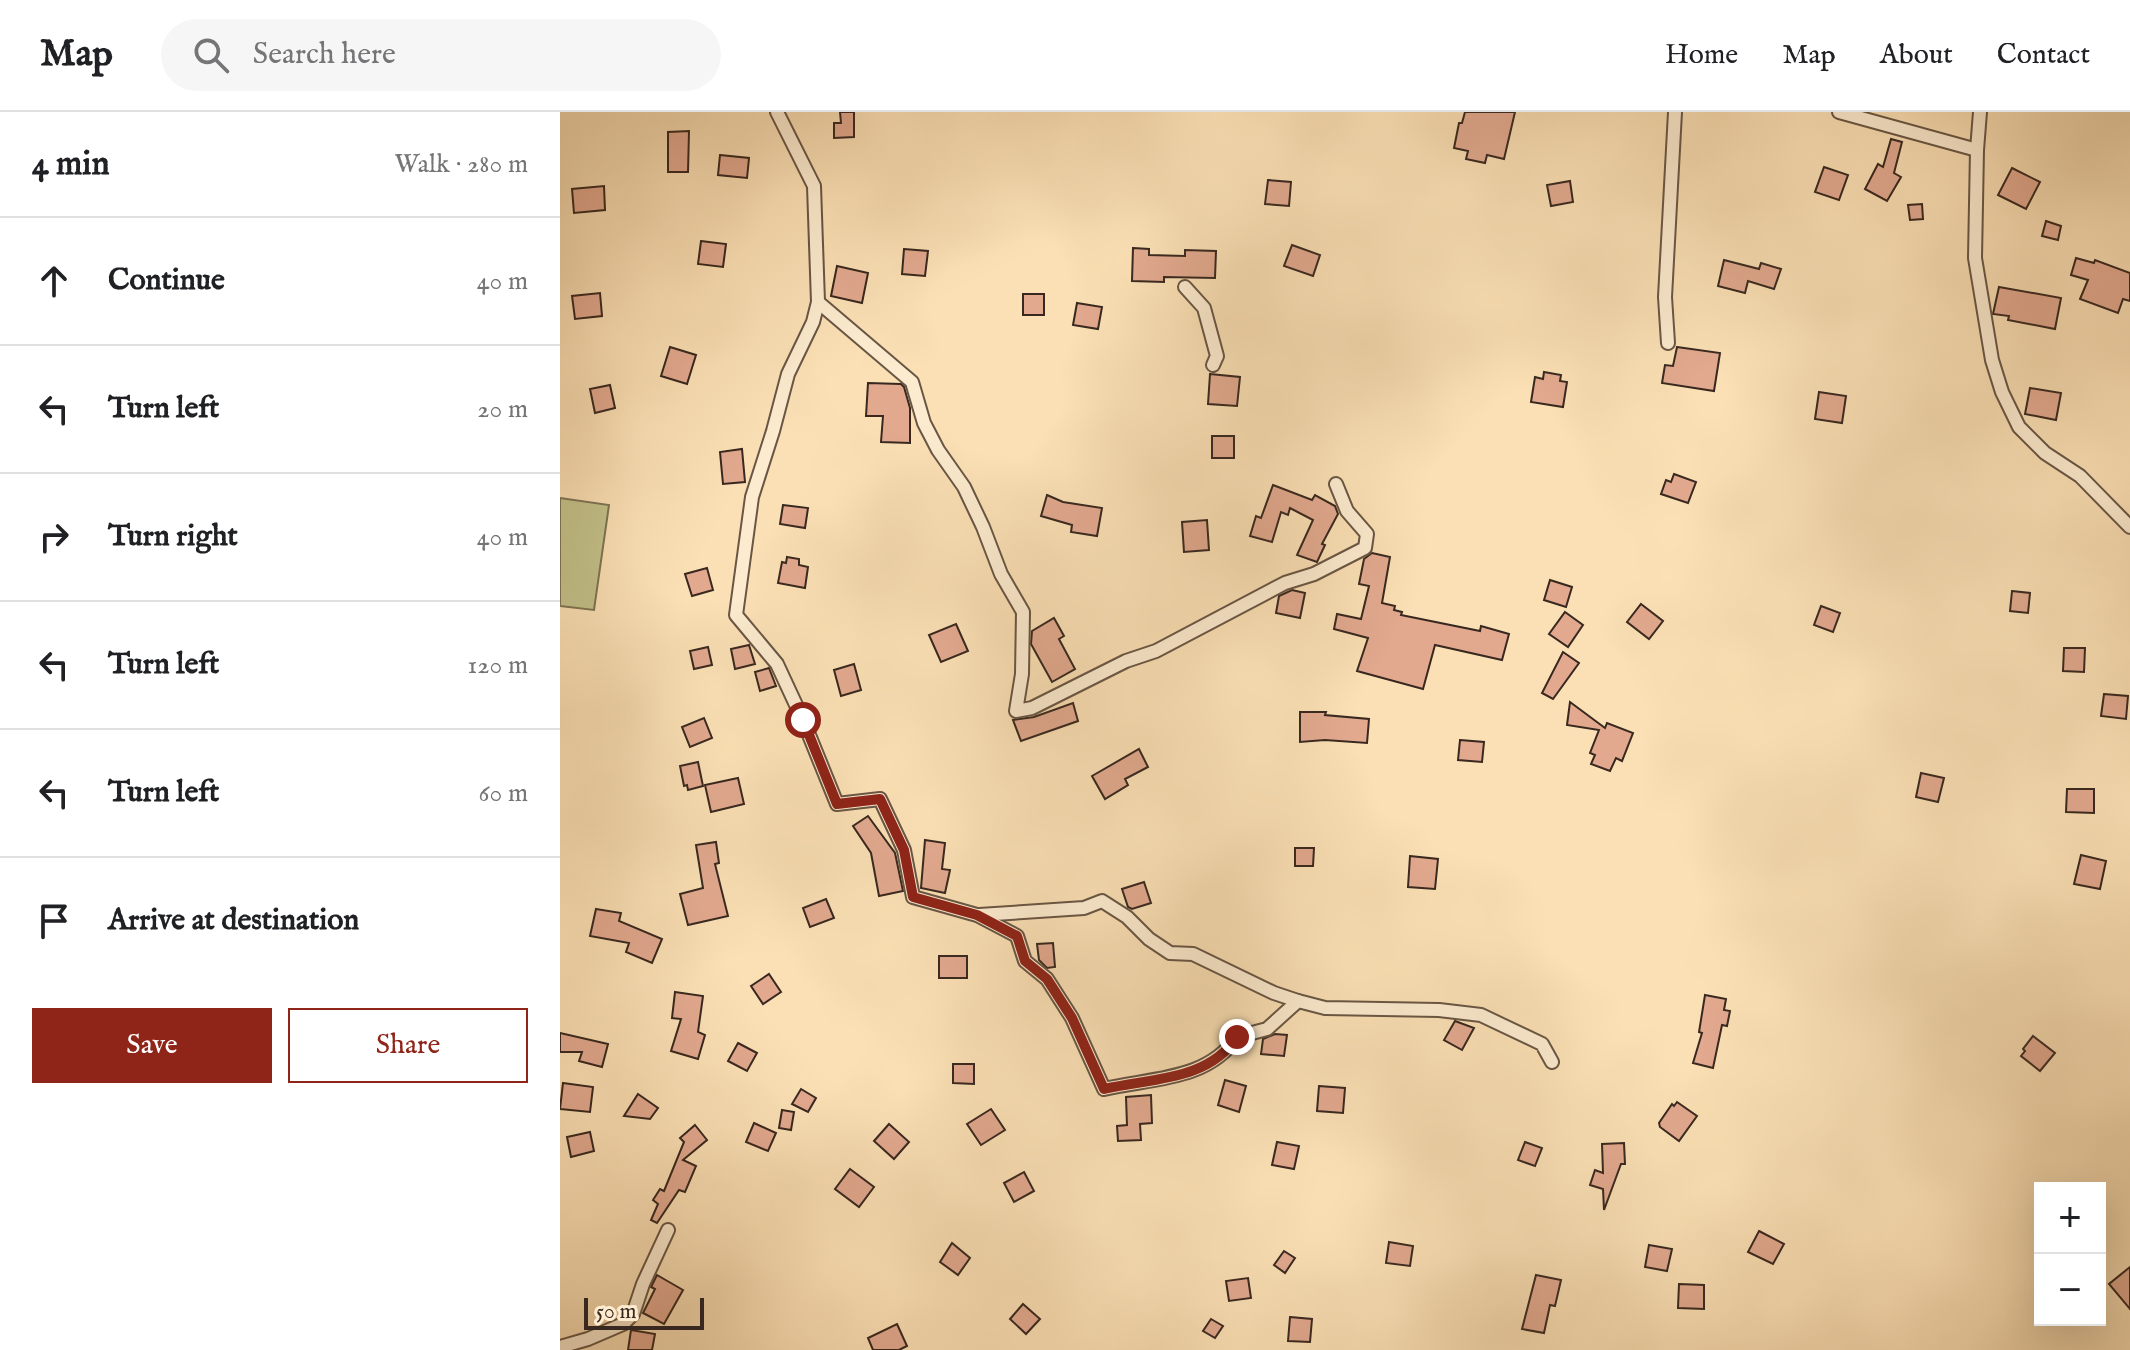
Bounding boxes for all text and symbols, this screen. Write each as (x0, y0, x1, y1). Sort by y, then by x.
search box (161, 19, 721, 91)
text: Map (40, 31, 113, 79)
icon: search (189, 33, 233, 77)
text: Search here (253, 36, 396, 74)
text: Home (1665, 38, 1738, 73)
text: Map (1782, 38, 1836, 73)
text: About (1880, 38, 1953, 73)
text: Contact (1997, 38, 2090, 73)
text: 4 min (32, 143, 110, 186)
text: Walk · 280 m (395, 148, 528, 181)
icon: ahead (32, 259, 76, 303)
text: Continue (108, 262, 225, 300)
text: 40 m (477, 265, 528, 298)
icon: left (32, 387, 76, 431)
text: Turn left (108, 390, 219, 428)
text: 20 m (477, 393, 528, 426)
icon: right (32, 515, 76, 559)
text: Turn right (108, 518, 238, 556)
text: 40 m (477, 521, 528, 554)
icon: left (32, 643, 76, 687)
text: Turn left (108, 646, 219, 684)
text: 120 m (468, 649, 528, 682)
route start (785, 702, 821, 738)
icon: left (32, 771, 76, 815)
text: Turn left (108, 774, 219, 812)
text: 60 m (479, 777, 528, 810)
icon: arrive (32, 899, 76, 943)
text: Arrive at destination (108, 902, 359, 940)
button: Save (32, 1008, 272, 1083)
button: Share (288, 1008, 528, 1083)
route end (1219, 1019, 1255, 1055)
map controls (2034, 1182, 2106, 1326)
button: + (2034, 1182, 2106, 1254)
button: − (2034, 1254, 2106, 1326)
scale bar (584, 1294, 704, 1330)
text: 50 m (596, 1298, 637, 1326)

